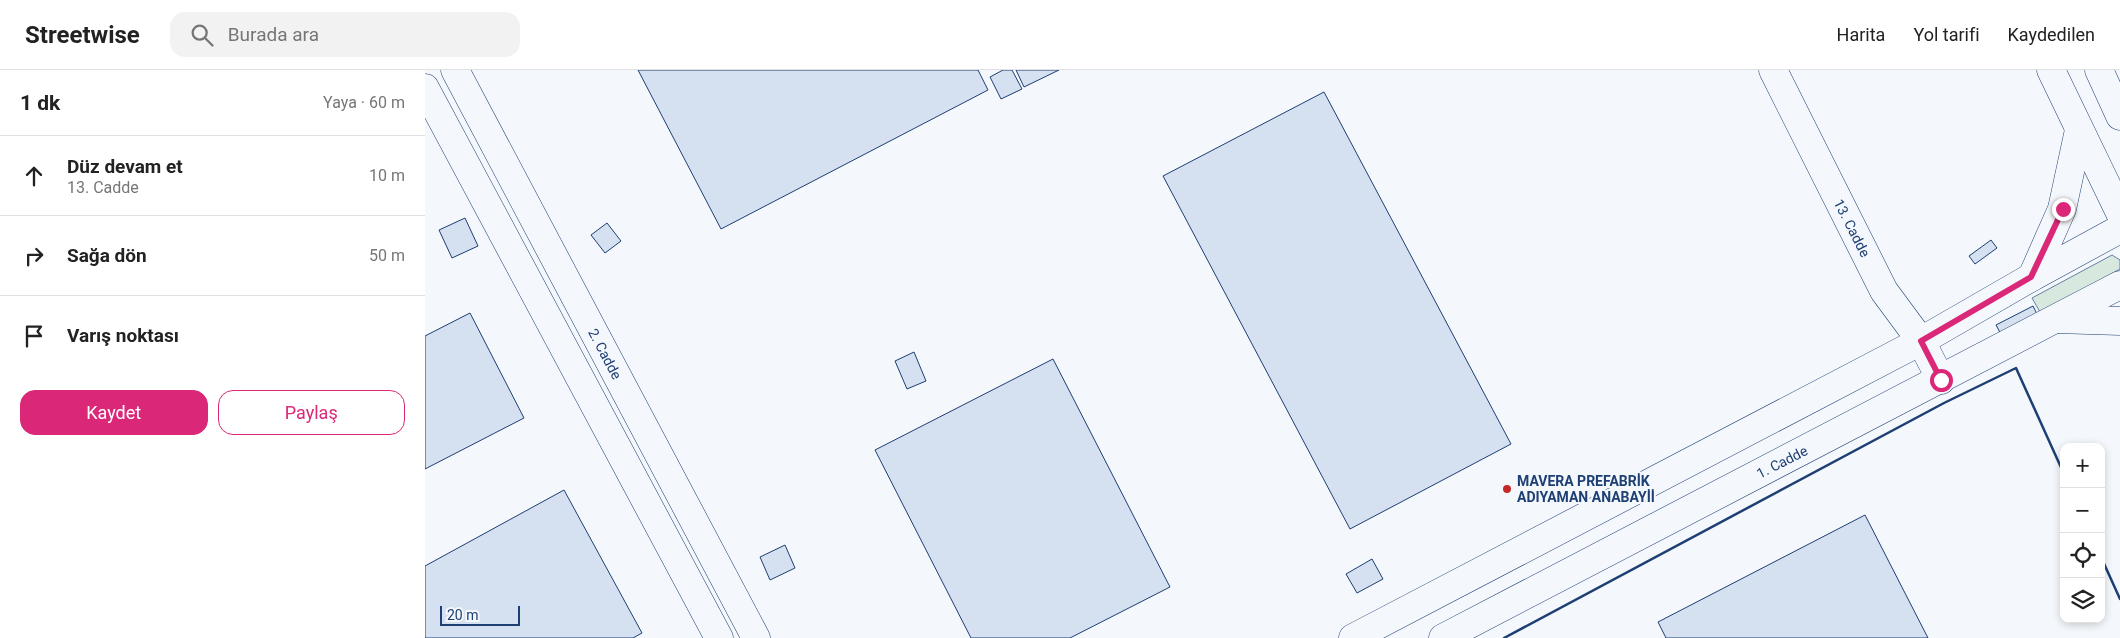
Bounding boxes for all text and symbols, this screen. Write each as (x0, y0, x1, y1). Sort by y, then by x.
search box (170, 12, 520, 57)
text: Streetwise (25, 21, 140, 49)
icon: search (188, 21, 216, 49)
text: Burada ara (228, 23, 319, 46)
text: Harita (1837, 24, 1885, 45)
text: Yol tarifi (1913, 24, 1980, 45)
text: Kaydedilen (2008, 24, 2095, 45)
text: 1 dk (20, 91, 60, 115)
text: Yaya · 60 m (323, 93, 405, 112)
text: Düz devam et (67, 155, 183, 178)
icon: ahead (20, 162, 48, 190)
text: 10 m (369, 166, 405, 185)
text: 13. Cadde (67, 178, 139, 197)
street label: 13. Cadde (1831, 196, 1873, 260)
route end (2052, 198, 2075, 221)
icon: right (20, 242, 48, 270)
text: Sağa dön (67, 244, 147, 267)
text: 50 m (369, 246, 405, 265)
icon: arrive (20, 322, 48, 350)
text: Varış noktası (67, 324, 179, 347)
street label: 2. Cadde (585, 326, 625, 382)
route start (1930, 369, 1953, 392)
button: Kaydet (20, 390, 208, 435)
button: Paylaş (218, 390, 405, 435)
street label: 1. Cadde (1754, 442, 1810, 482)
map controls (2060, 443, 2105, 623)
button: + (2060, 443, 2105, 488)
place label: MAVERA PREFABRİK ADIYAMAN ANABAYİİ (1517, 473, 1655, 505)
marker: MAVERA PREFABRİK ADIYAMAN ANABAYİİ (1501, 483, 1513, 495)
button: − (2060, 488, 2105, 533)
button: locate (2060, 533, 2105, 578)
button: layers (2060, 578, 2105, 623)
scale bar (440, 603, 520, 626)
text: 20 m (447, 607, 479, 623)

